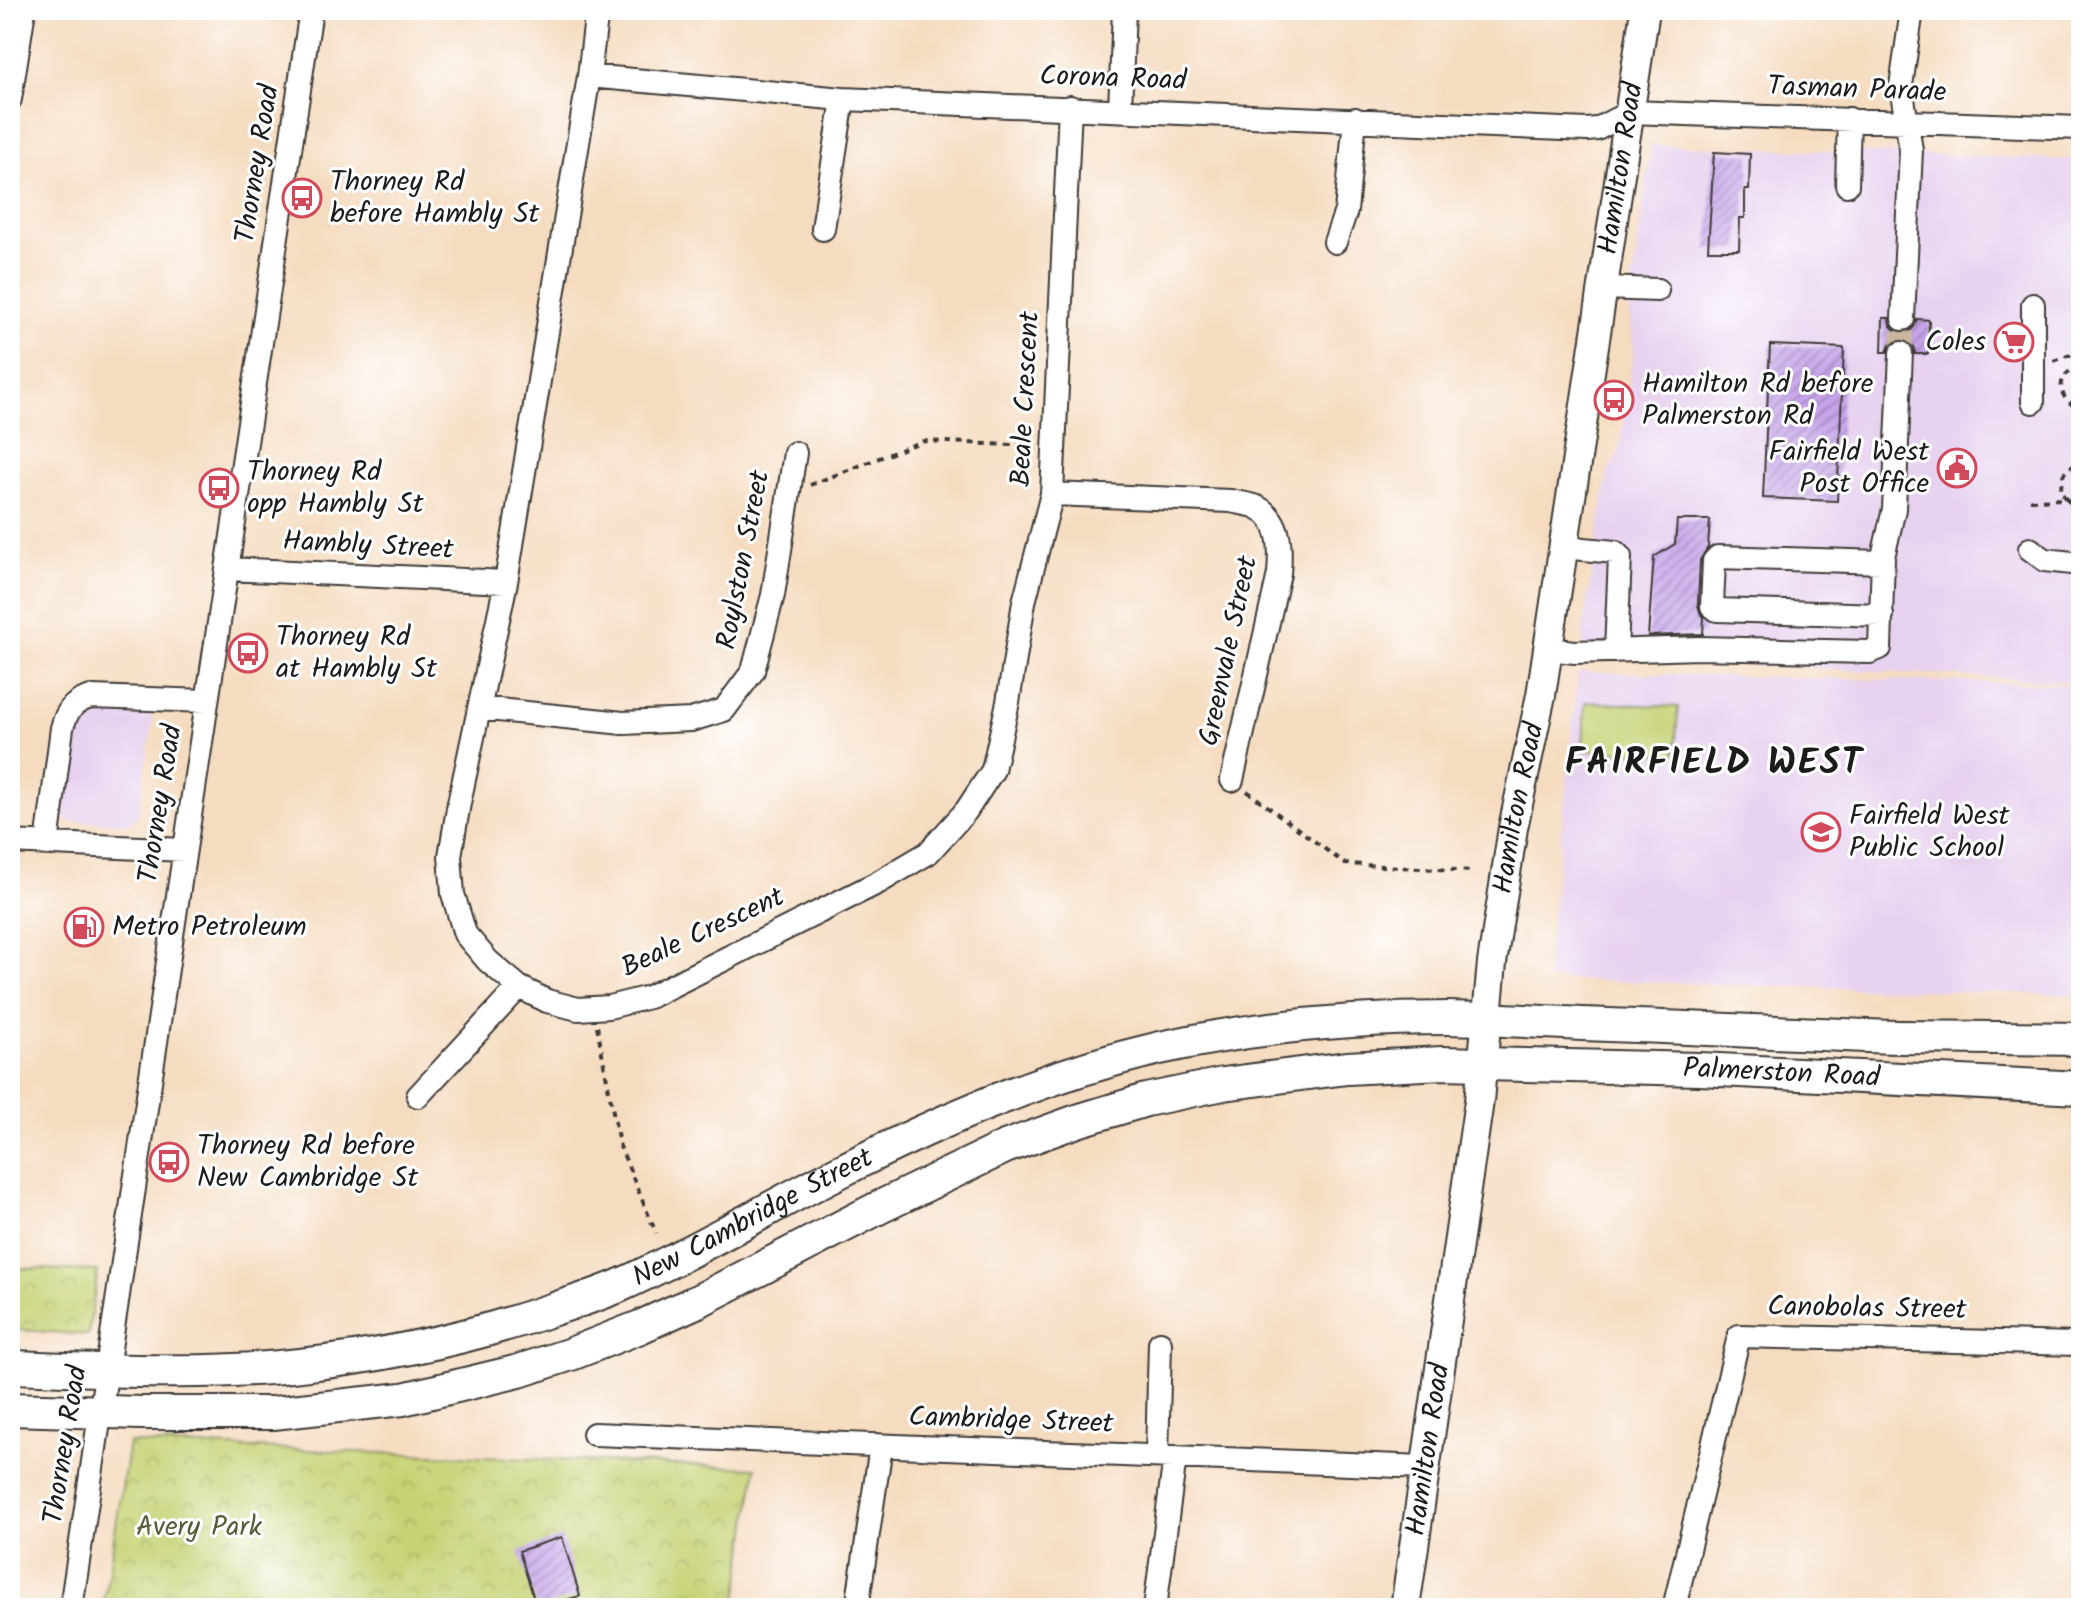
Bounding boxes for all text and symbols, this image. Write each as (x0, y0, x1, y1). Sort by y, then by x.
street label: Corona Road (1039, 54, 1188, 104)
street label: Tasman Parade (1767, 64, 1948, 116)
street label: Hamilton Road (1586, 78, 1656, 258)
street label: Thorney Road (223, 80, 293, 247)
place label: Thorney Rd before Hambly St (330, 160, 541, 237)
bus stop icon: Thorney Rd before Hambly St (281, 177, 323, 219)
street label: Beale Crescent (999, 309, 1053, 488)
place label: Coles (1925, 320, 1986, 365)
supermarket icon: Coles (1993, 321, 2035, 363)
place label: Hamilton Rd before Palmerston Rd (1642, 362, 1874, 439)
bus stop icon: Hamilton Rd before Palmerston Rd (1593, 379, 1635, 421)
place label: Fairfield West Post Office (1769, 430, 1930, 507)
public building icon: Fairfield West Post Office (1936, 447, 1978, 489)
place label: Thorney Rd opp Hambly St (247, 450, 425, 527)
street label: Roylston Street (705, 465, 784, 653)
bus stop icon: Thorney Rd opp Hambly St (198, 467, 240, 509)
street label: Hambly Street (281, 519, 456, 573)
street label: Greenvale Street (1187, 551, 1271, 750)
place label: Thorney Rd at Hambly St (276, 615, 438, 692)
bus stop icon: Thorney Rd at Hambly St (227, 632, 269, 674)
street label: Hamilton Road (1481, 717, 1557, 897)
street label: Thorney Road (126, 720, 196, 887)
district label: FAIRFIELD WEST (1565, 735, 1865, 792)
place label: Fairfield West Public School (1849, 794, 2011, 871)
school or university icon: Fairfield West Public School (1800, 811, 1842, 853)
street label: Beale Crescent (614, 875, 793, 991)
place label: Metro Petroleum (112, 905, 307, 950)
fuel station icon: Metro Petroleum (63, 906, 105, 948)
street label: Palmerston Road (1682, 1046, 1882, 1100)
place label: Thorney Rd before New Cambridge St (197, 1124, 419, 1201)
street label: New Cambridge Street (625, 1135, 882, 1299)
bus stop icon: Thorney Rd before New Cambridge St (148, 1141, 190, 1183)
street label: Canobolas Street (1767, 1285, 1968, 1333)
street label: Hamilton Road (1393, 1360, 1463, 1539)
street label: Thorney Road (31, 1361, 101, 1528)
street label: Cambridge Street (908, 1395, 1115, 1447)
park label: Avery Park (136, 1505, 263, 1550)

